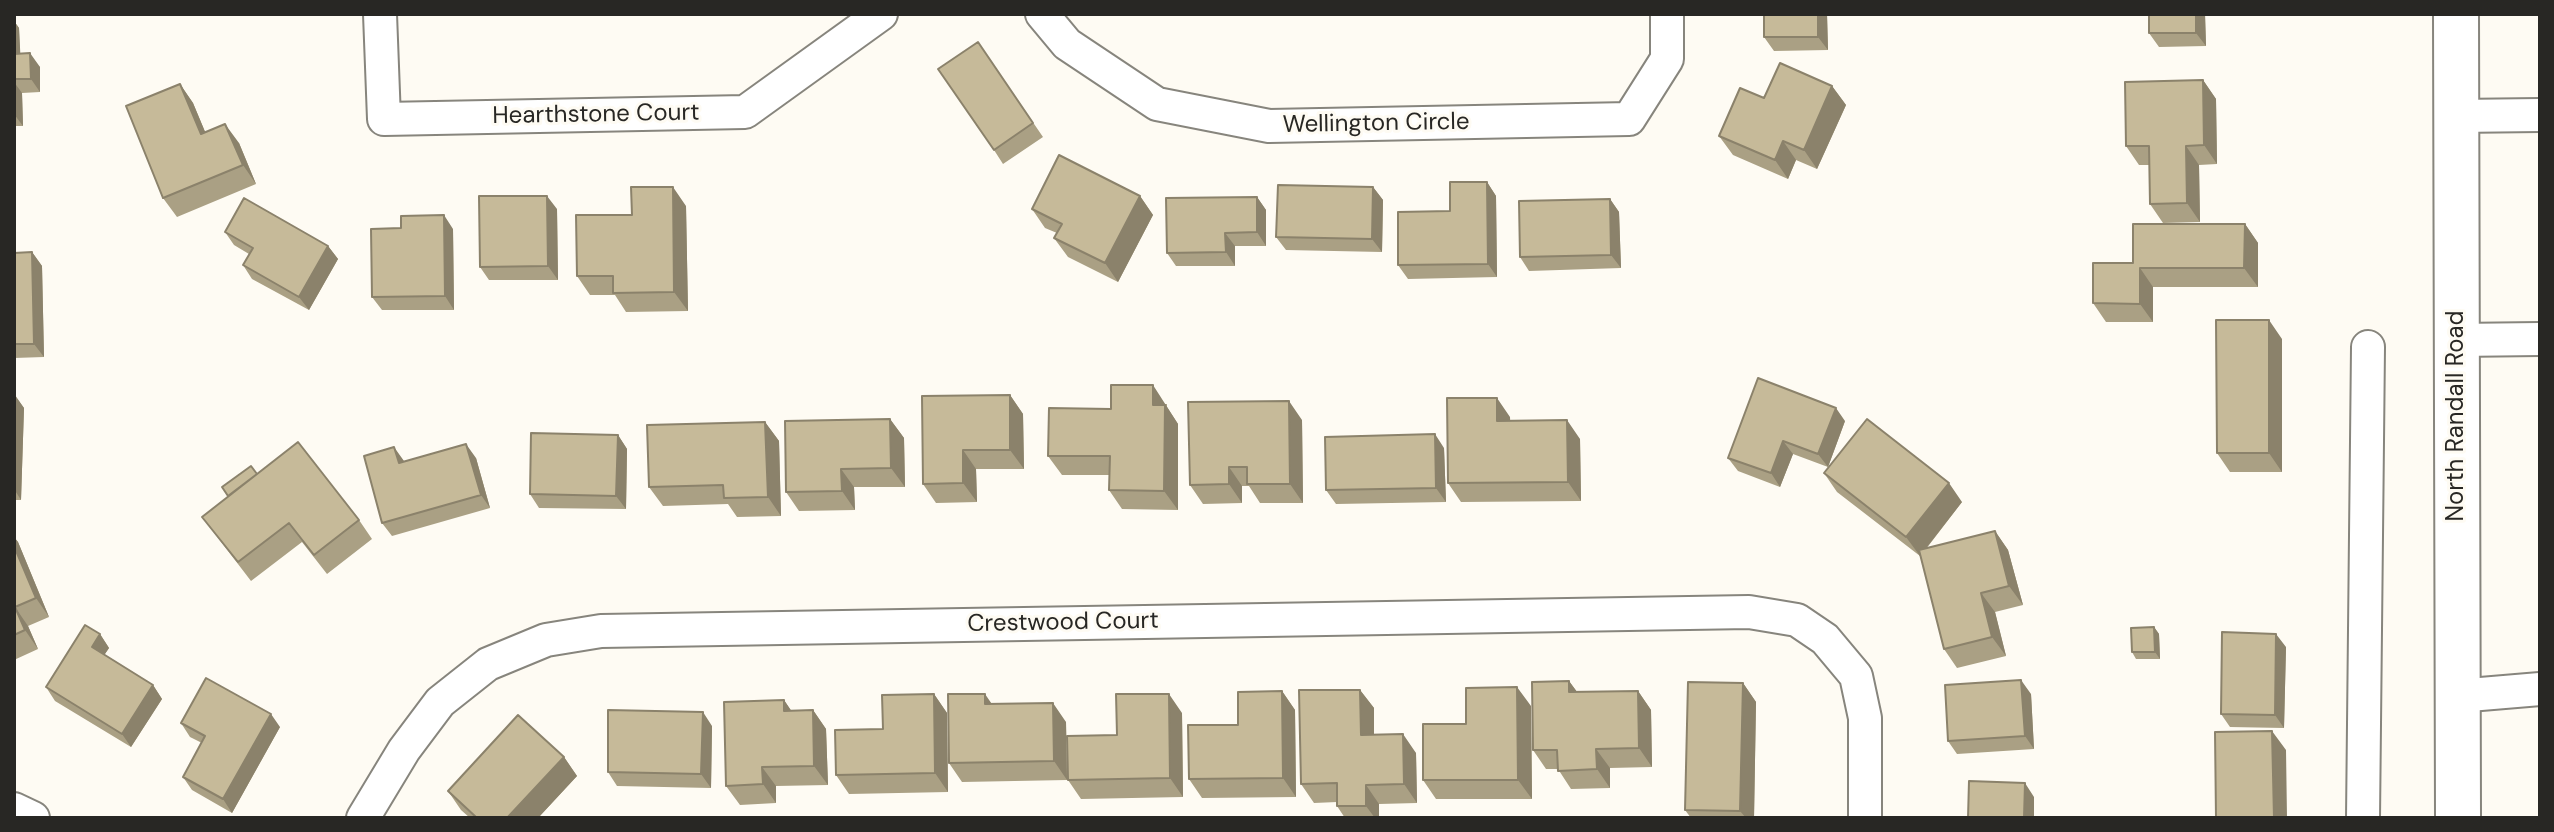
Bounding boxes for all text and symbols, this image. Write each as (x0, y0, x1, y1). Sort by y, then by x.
street label: Hearthstone Court (492, 99, 700, 131)
street label: Wellington Circle (1282, 108, 1470, 140)
street label: North Randall Road (2443, 310, 2471, 522)
street label: Crestwood Court (967, 607, 1159, 639)

